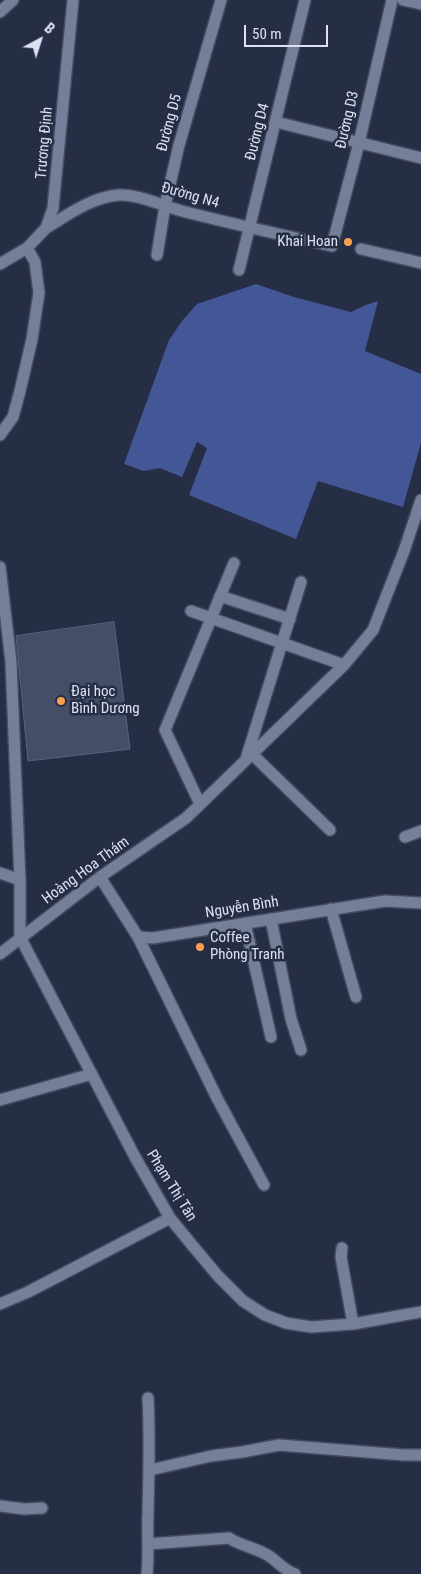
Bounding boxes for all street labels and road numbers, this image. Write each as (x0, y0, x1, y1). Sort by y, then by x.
street label: Đường D3 (333, 89, 363, 151)
street label: Đường D5 (154, 92, 186, 154)
street label: Đường D4 (242, 101, 274, 163)
street label: Trương Định (33, 106, 57, 180)
street label: Đường N4 (159, 179, 221, 213)
street label: Hoàng Hoa Thám (39, 833, 133, 909)
street label: Nguyễn Bình (204, 893, 280, 923)
street label: Phạm Thị Tân (142, 1147, 200, 1225)

